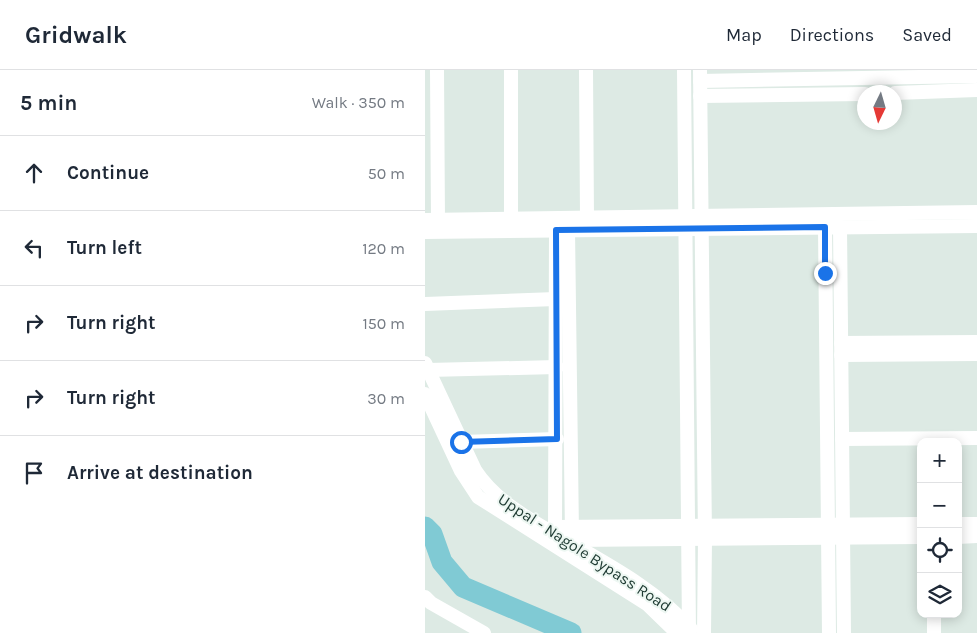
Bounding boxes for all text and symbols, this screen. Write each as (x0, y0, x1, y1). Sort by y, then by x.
text: Gridwalk (25, 21, 127, 49)
text: Map (726, 24, 762, 46)
text: Directions (790, 24, 874, 46)
text: Saved (902, 24, 952, 46)
north arrow (857, 85, 902, 130)
text: 5 min (20, 91, 77, 115)
text: Walk · 350 m (312, 93, 405, 112)
icon: ahead (20, 159, 48, 187)
text: Continue (67, 162, 149, 184)
text: 50 m (368, 164, 405, 183)
icon: left (20, 234, 48, 262)
text: Turn left (67, 237, 142, 259)
text: 120 m (362, 239, 405, 258)
route end (814, 262, 837, 285)
icon: right (20, 309, 48, 337)
text: Turn right (67, 312, 156, 334)
text: 150 m (362, 314, 405, 333)
icon: right (20, 384, 48, 412)
text: Turn right (67, 387, 156, 409)
text: 30 m (367, 389, 405, 408)
route start (450, 431, 473, 454)
map controls (917, 438, 962, 618)
button: + (917, 438, 962, 483)
icon: arrive (20, 459, 48, 487)
text: Arrive at destination (67, 462, 253, 484)
button: − (917, 483, 962, 528)
street label: Uppal - Nagole Bypass Road (495, 489, 675, 616)
button: locate (917, 528, 962, 573)
button: layers (917, 573, 962, 618)

